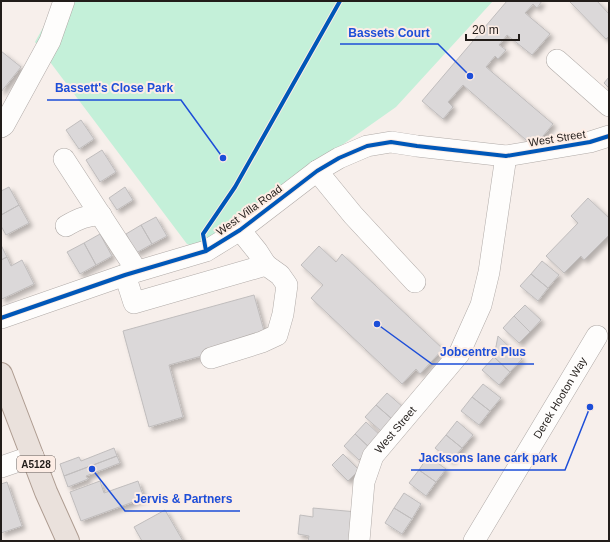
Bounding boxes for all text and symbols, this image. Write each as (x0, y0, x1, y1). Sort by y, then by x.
scale bar (466, 16, 519, 42)
callout: Bassets Court (340, 20, 438, 44)
text: 20 m (472, 23, 499, 37)
text: Bassets Court (348, 26, 430, 40)
callout: Bassett's Close Park (47, 76, 181, 100)
text: Bassett's Close Park (55, 81, 173, 95)
street label: West Street (528, 128, 586, 148)
street label: West Villa Road (214, 182, 284, 238)
callout: Jobcentre Plus (432, 340, 534, 364)
text: Jobcentre Plus (440, 345, 526, 359)
street label: Derek Hooton Way (531, 355, 589, 441)
street label: West Street (372, 404, 418, 456)
callout: Jacksons lane cark park (411, 446, 565, 470)
text: Jacksons lane cark park (419, 451, 558, 465)
road number: A5128 (17, 456, 55, 472)
callout: Jervis & Partners (125, 487, 240, 511)
text: Jervis & Partners (134, 492, 233, 506)

